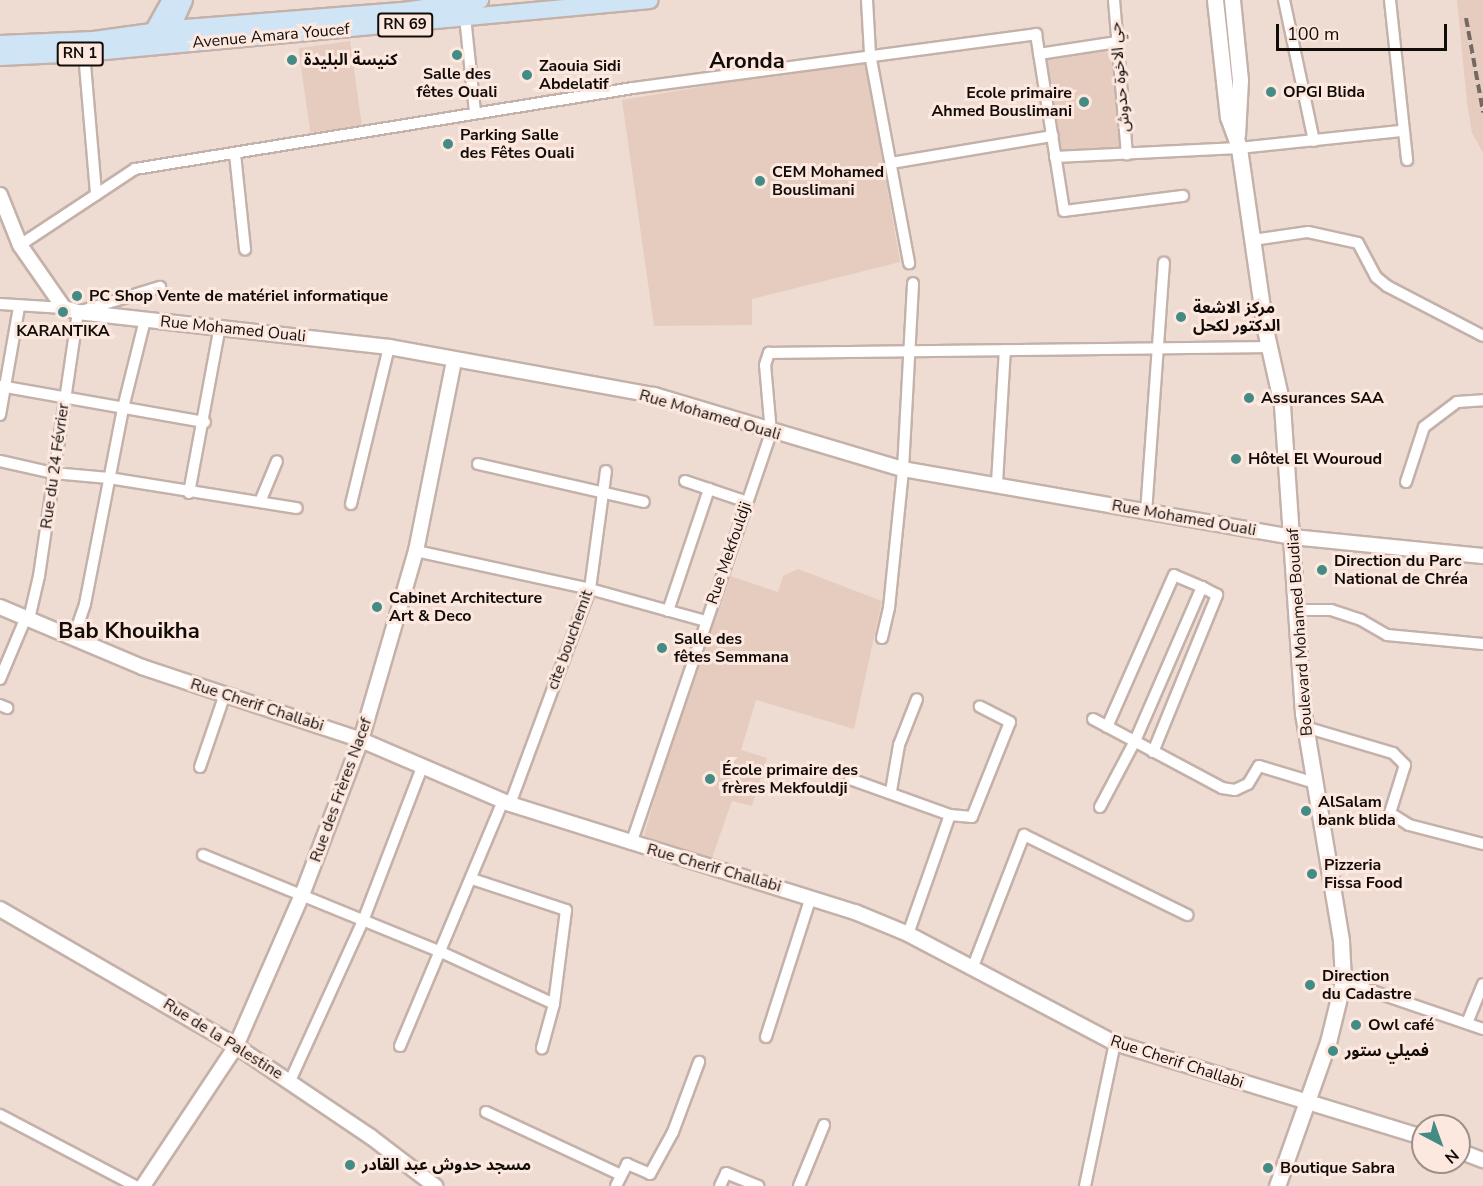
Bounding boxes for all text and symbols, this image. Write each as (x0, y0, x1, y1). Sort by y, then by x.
scale bar (1279, 12, 1450, 50)
road number: RN 69 (376, 13, 434, 37)
street label: Avenue Amara Youcef (192, 20, 350, 52)
street label: حي الاخوة حدوش (1106, 21, 1134, 133)
text: 100 m (1287, 22, 1339, 46)
road number: RN 1 (56, 42, 104, 66)
marker: Salle des fêtes Ouali (450, 48, 464, 62)
district label: Aronda (709, 49, 785, 75)
place label: كنيسة البليدة (304, 50, 397, 70)
marker: كنيسة البليدة (285, 53, 299, 67)
place label: Zaouia Sidi Abdelatif (539, 56, 621, 94)
place label: Salle des fêtes Ouali (417, 64, 497, 102)
marker: Zaouia Sidi Abdelatif (520, 68, 534, 82)
place label: OPGI Blida (1283, 82, 1365, 102)
place label: Ecole primaire Ahmed Bouslimani (931, 83, 1072, 121)
marker: OPGI Blida (1264, 85, 1278, 99)
marker: Ecole primaire Ahmed Bouslimani (1077, 95, 1091, 109)
place label: Parking Salle des Fêtes Ouali (460, 125, 574, 163)
marker: Parking Salle des Fêtes Ouali (441, 137, 455, 151)
place label: CEM Mohamed Bouslimani (772, 162, 884, 200)
marker: CEM Mohamed Bouslimani (753, 174, 767, 188)
place label: PC Shop Vente de matériel informatique (89, 286, 388, 306)
marker: PC Shop Vente de matériel informatique (70, 289, 84, 303)
place label: مركز الاشعة الدكتور لكحل (1193, 298, 1280, 336)
marker: KARANTIKA (56, 305, 70, 319)
marker: مركز الاشعة الدكتور لكحل (1174, 310, 1188, 324)
street label: Rue Mohamed Ouali (159, 312, 307, 346)
place label: KARANTIKA (16, 321, 110, 341)
street label: Rue Mohamed Ouali (637, 386, 783, 444)
place label: Assurances SAA (1261, 388, 1384, 408)
marker: Assurances SAA (1242, 391, 1256, 405)
street label: Rue du 24 Février (37, 402, 73, 530)
place label: Hôtel El Wouroud (1248, 449, 1382, 469)
marker: Hôtel El Wouroud (1229, 452, 1243, 466)
street label: Rue Mohamed Ouali (1110, 496, 1258, 540)
street label: Rue Mekfouldji (703, 499, 755, 607)
street label: Boulevard Mohamed Boudiaf (1283, 527, 1317, 737)
place label: Direction du Parc National de Chréa (1334, 551, 1468, 589)
marker: Direction du Parc National de Chréa (1315, 563, 1329, 577)
place label: Cabinet Architecture Art & Deco (389, 588, 542, 626)
street label: cite bouchemit (543, 588, 597, 692)
marker: Cabinet Architecture Art & Deco (370, 600, 384, 614)
district label: Bab Khouikha (58, 619, 200, 645)
place label: Salle des fêtes Semmana (674, 629, 789, 667)
marker: Salle des fêtes Semmana (655, 641, 669, 655)
street label: Rue Cherif Challabi (188, 674, 326, 736)
street label: Rue des Frères Nacef (306, 715, 376, 865)
place label: École primaire des frères Mekfouldji (722, 760, 858, 798)
marker: École primaire des frères Mekfouldji (703, 772, 717, 786)
place label: AlSalam bank blida (1318, 792, 1396, 830)
marker: AlSalam bank blida (1299, 804, 1313, 818)
street label: Rue Cherif Challabi (645, 840, 783, 896)
place label: Pizzeria Fissa Food (1324, 855, 1402, 893)
marker: Pizzeria Fissa Food (1305, 867, 1319, 881)
place label: Direction du Cadastre (1322, 966, 1412, 1004)
marker: Direction du Cadastre (1303, 978, 1317, 992)
street label: Rue de la Palestine (160, 994, 286, 1084)
place label: Owl café (1368, 1015, 1434, 1035)
marker: Owl café (1349, 1018, 1363, 1032)
street label: Rue Cherif Challabi (1108, 1031, 1246, 1093)
place label: فميلي ستور (1345, 1041, 1429, 1061)
marker: فميلي ستور (1326, 1044, 1340, 1058)
north arrow (1411, 1114, 1471, 1174)
text: N (1440, 1144, 1463, 1168)
place label: مسجد حدوش عبد القادر (362, 1155, 531, 1175)
marker: مسجد حدوش عبد القادر (343, 1158, 357, 1172)
place label: Boutique Sabra (1280, 1158, 1395, 1178)
marker: Boutique Sabra (1261, 1161, 1275, 1175)

